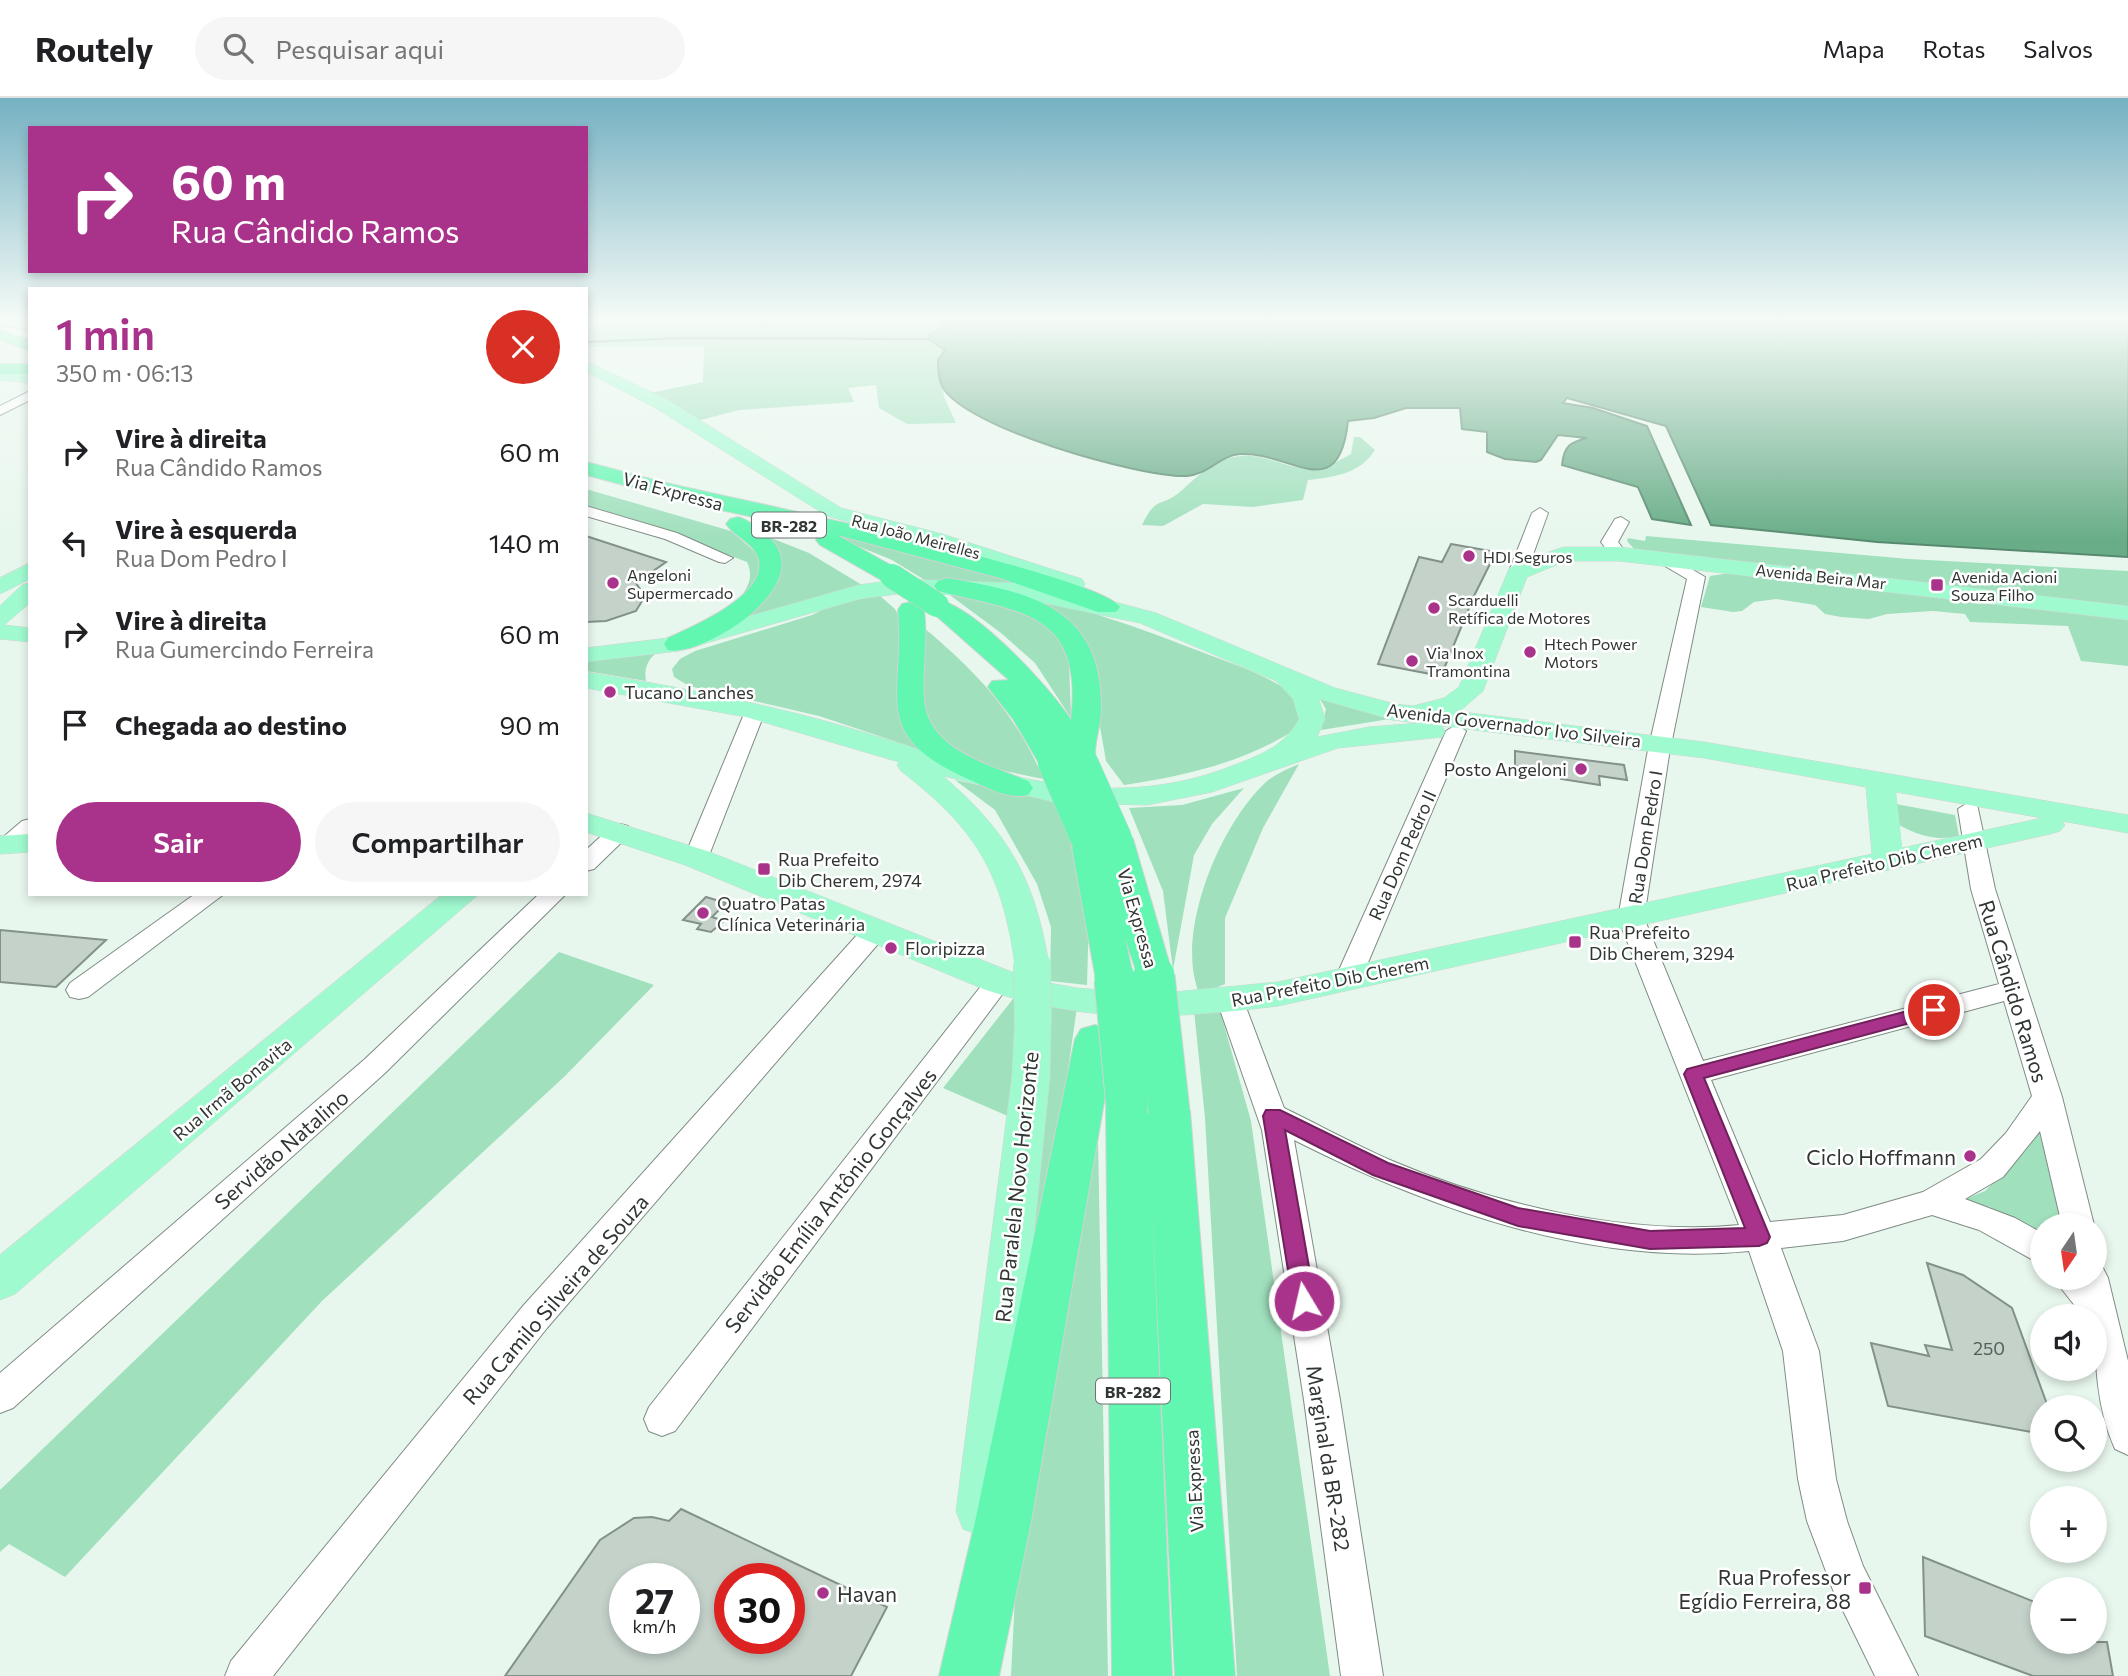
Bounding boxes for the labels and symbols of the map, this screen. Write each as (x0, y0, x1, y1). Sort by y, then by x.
street label: Via Expressa (620, 467, 726, 515)
street label: Rua João Meirelles (850, 510, 982, 562)
road number: BR-282 (752, 512, 826, 538)
place label: HDI Seguros (1483, 547, 1573, 566)
marker: HDI Seguros (1461, 548, 1477, 564)
street label: Avenida Beira Mar (1755, 560, 1888, 592)
place label: Angeloni Supermercado (627, 565, 733, 602)
place label: Avenida Acioni Souza Filho (1951, 567, 2057, 604)
marker: Angeloni Supermercado (605, 575, 621, 591)
marker: Avenida Acioni Souza Filho (1929, 577, 1945, 593)
place label: Scarduelli Retífica de Motores (1448, 590, 1590, 627)
marker: Scarduelli Retífica de Motores (1426, 600, 1442, 616)
place label: Htech Power Motors (1544, 634, 1638, 671)
place label: Via Inox Tramontina (1426, 643, 1510, 680)
marker: Htech Power Motors (1522, 644, 1538, 660)
marker: Via Inox Tramontina (1404, 653, 1420, 669)
place label: Tucano Lanches (624, 681, 754, 703)
marker: Tucano Lanches (602, 684, 618, 700)
street label: Avenida Governador Ivo Silveira (1385, 698, 1643, 752)
place label: Posto Angeloni (1444, 758, 1567, 780)
marker: Posto Angeloni (1573, 761, 1589, 777)
street label: Rua Dom Pedro I (1624, 769, 1666, 905)
street label: Rua Dom Pedro II (1363, 787, 1441, 923)
street label: Rua Prefeito Dib Cherem (1784, 829, 1984, 895)
place label: Rua Prefeito Dib Cherem, 2974 (778, 848, 922, 891)
marker: Rua Prefeito Dib Cherem, 2974 (756, 861, 772, 877)
street label: Via Expressa (1113, 866, 1163, 970)
place label: Quatro Patas Clínica Veterinária (717, 892, 865, 935)
street label: Rua Cândido Ramos (1974, 897, 2054, 1085)
marker: Quatro Patas Clínica Veterinária (695, 905, 711, 921)
place label: Rua Prefeito Dib Cherem, 3294 (1589, 921, 1735, 964)
marker: Rua Prefeito Dib Cherem, 3294 (1567, 934, 1583, 950)
place label: Floripizza (905, 937, 985, 959)
marker: Floripizza (883, 940, 899, 956)
street label: Rua Prefeito Dib Cherem (1229, 951, 1431, 1011)
pin (1904, 980, 1964, 1040)
street label: Rua Irmã Bonavita (168, 1033, 296, 1145)
street label: Rua Paralela Novo Horizonte (989, 1050, 1043, 1324)
street label: Servidão Emília Antônio Gonçalves (719, 1063, 941, 1337)
street label: Servidão Natalino (209, 1084, 353, 1214)
place label: Ciclo Hoffmann (1806, 1144, 1956, 1169)
marker: Ciclo Hoffmann (1962, 1148, 1978, 1164)
street label: Rua Camilo Silveira de Souza (457, 1189, 653, 1409)
north arrow (2030, 1213, 2107, 1290)
position arrow (1267, 1264, 1341, 1338)
house number: 250 (1973, 1337, 2005, 1359)
street label: Marginal da BR-282 (1302, 1363, 1356, 1553)
road number: BR-282 (1096, 1378, 1170, 1404)
street label: Via Expressa (1180, 1429, 1208, 1533)
speed limit sign: 30 (714, 1563, 805, 1654)
place label: Rua Professor Egídio Ferreira, 88 (1679, 1564, 1851, 1613)
marker: Rua Professor Egídio Ferreira, 88 (1857, 1580, 1873, 1596)
place label: Havan (837, 1581, 897, 1606)
marker: Havan (815, 1585, 831, 1601)

